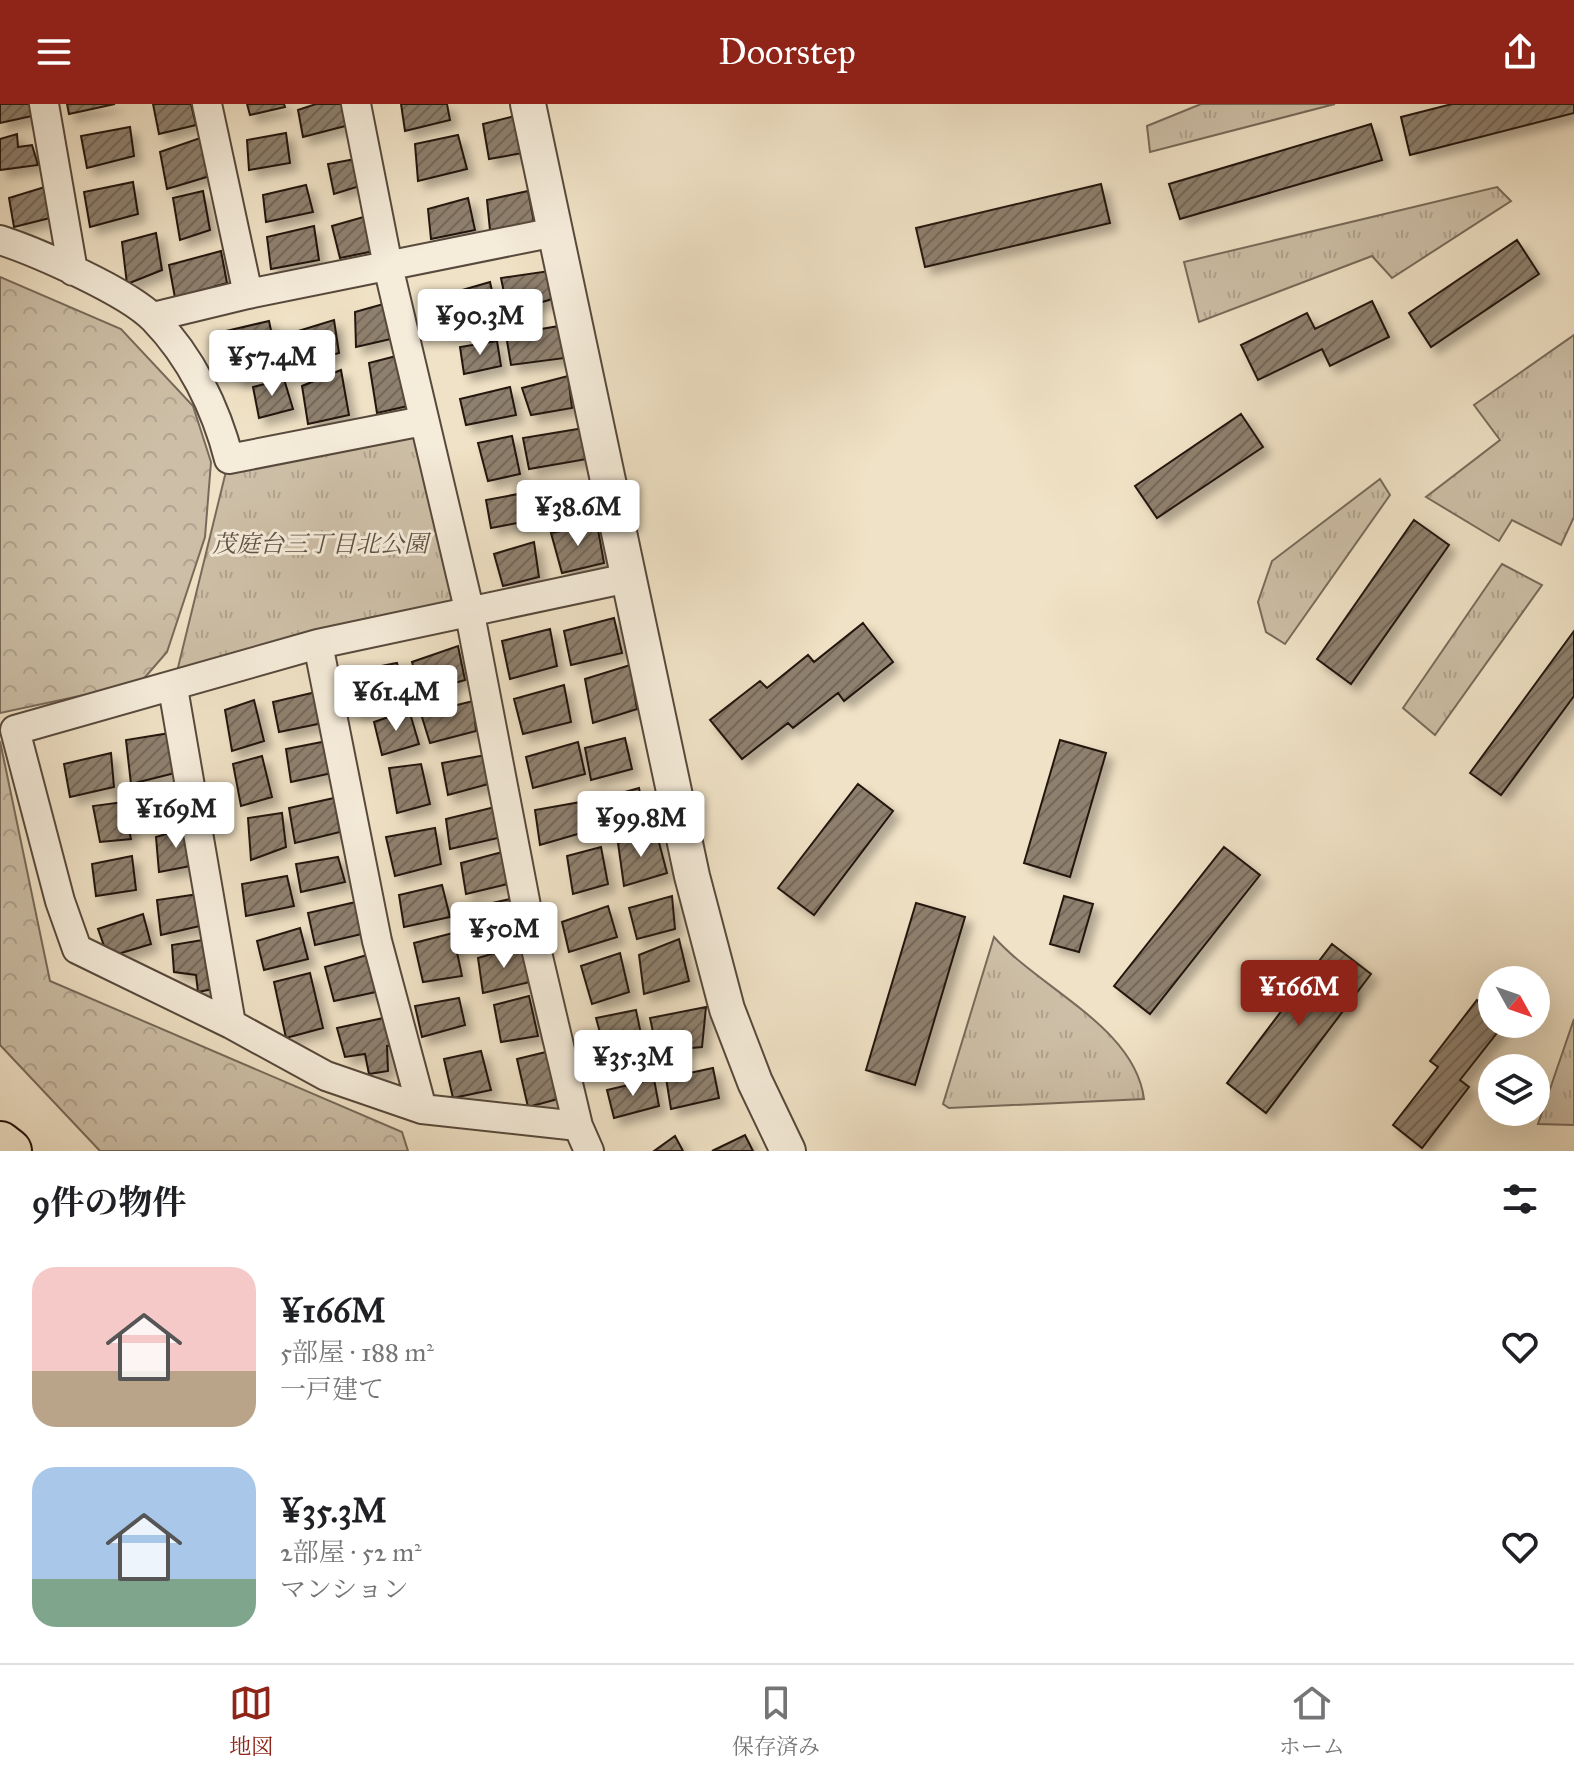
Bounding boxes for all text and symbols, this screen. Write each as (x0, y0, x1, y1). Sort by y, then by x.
icon: menu (32, 30, 76, 74)
text: Doorstep (718, 30, 856, 74)
icon: share (1498, 30, 1542, 74)
pin: ¥90.3M (415, 289, 545, 357)
text: ¥90.3M (436, 299, 524, 331)
pin: ¥57.4M (207, 330, 337, 398)
text: ¥57.4M (227, 340, 317, 372)
pin: ¥38.6M (513, 480, 643, 548)
text: ¥38.6M (535, 490, 621, 522)
park label: 茂庭台三丁目北公園 (212, 529, 432, 559)
pin: ¥61.4M (331, 665, 461, 733)
text: ¥61.4M (352, 675, 440, 707)
pin: ¥169M (120, 782, 232, 850)
pin: ¥99.8M (576, 791, 706, 859)
text: ¥169M (135, 792, 217, 824)
text: ¥99.8M (595, 801, 687, 833)
pin: ¥50M (457, 902, 551, 970)
text: ¥50M (468, 912, 540, 944)
pin: ¥166M (1243, 960, 1355, 1028)
north arrow (1478, 966, 1550, 1038)
map controls (1478, 966, 1550, 1126)
text: ¥166M (1259, 970, 1339, 1002)
pin: ¥35.3M (568, 1030, 698, 1098)
text: ¥35.3M (592, 1040, 674, 1072)
button: layers (1478, 1054, 1550, 1126)
icon: filters (1498, 1177, 1542, 1221)
text: 9件の物件 (32, 1182, 186, 1223)
text: ¥166M (280, 1290, 386, 1331)
icon: home (96, 1299, 192, 1395)
icon: heart (1498, 1325, 1542, 1369)
text: 5部屋 · 188 m² (280, 1336, 434, 1368)
text: 一戸建て (280, 1373, 384, 1405)
text: ¥35.3M (280, 1490, 387, 1531)
icon: home (96, 1499, 192, 1595)
icon: heart (1498, 1525, 1542, 1569)
text: 2部屋 · 52 m² (280, 1536, 422, 1568)
text: マンション (280, 1573, 409, 1605)
tab: 地図 (229, 1681, 273, 1760)
tab: 保存済み (732, 1681, 820, 1760)
tab: ホーム (1279, 1681, 1345, 1760)

